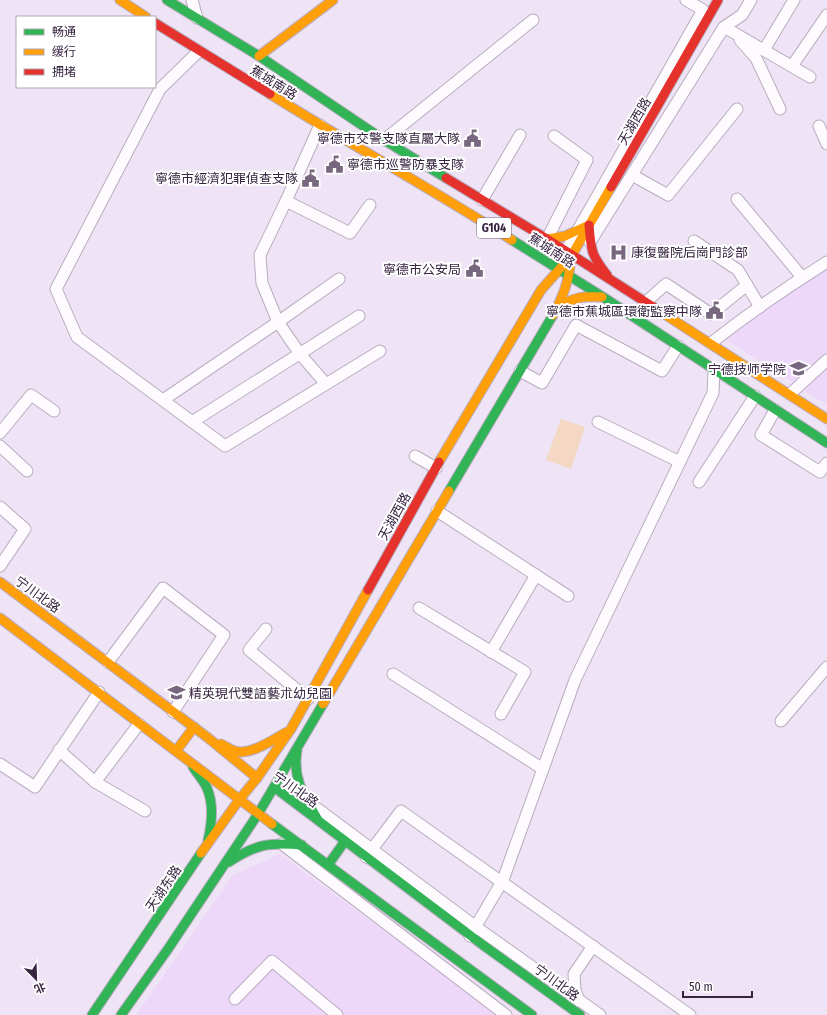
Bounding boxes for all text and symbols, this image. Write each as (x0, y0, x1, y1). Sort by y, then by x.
legend (16, 16, 156, 88)
text: 畅通 (52, 25, 76, 39)
text: 缓行 (52, 45, 76, 59)
street label: 蕉城南路 (248, 62, 300, 103)
text: 拥堵 (52, 65, 76, 79)
street label: 天湖西路 (615, 95, 654, 148)
public building icon: 寧德市交警支隊直屬大隊 (463, 128, 483, 148)
place label: 寧德市交警支隊直屬大隊 (317, 131, 460, 146)
public building icon: 寧德市巡警防暴支隊 (324, 154, 344, 174)
place label: 寧德市巡警防暴支隊 (347, 157, 464, 172)
public building icon: 寧德市經濟犯罪偵查支隊 (301, 168, 321, 188)
place label: 寧德市經濟犯罪偵查支隊 (155, 171, 298, 186)
road number: G104 (477, 218, 511, 238)
street label: 蕉城南路 (526, 230, 578, 271)
hospital icon: 康復醫院后崗門診部 (608, 242, 628, 262)
place label: 康復醫院后崗門診部 (631, 245, 748, 260)
public building icon: 寧德市公安局 (464, 259, 484, 279)
place label: 寧德市公安局 (383, 262, 461, 277)
public building icon: 寧德市蕉城區環衛監察中隊 (705, 301, 725, 321)
place label: 寧德市蕉城區環衛監察中隊 (546, 304, 702, 319)
school or university icon: 宁德技师学院 (789, 359, 809, 379)
place label: 宁德技师学院 (708, 362, 786, 377)
street label: 天湖西路 (375, 490, 414, 543)
street label: 宁川北路 (12, 573, 63, 616)
school or university icon: 精英現代雙語藝朮幼兒園 (166, 683, 186, 703)
place label: 精英現代雙語藝朮幼兒園 (189, 686, 332, 701)
street label: 宁川北路 (270, 768, 321, 810)
street label: 天湖东路 (143, 863, 184, 914)
north arrow (16, 959, 56, 999)
street label: 宁川北路 (531, 961, 582, 1004)
scale bar (683, 973, 752, 999)
text: 北 (32, 980, 47, 996)
text: 50 m (689, 980, 713, 994)

